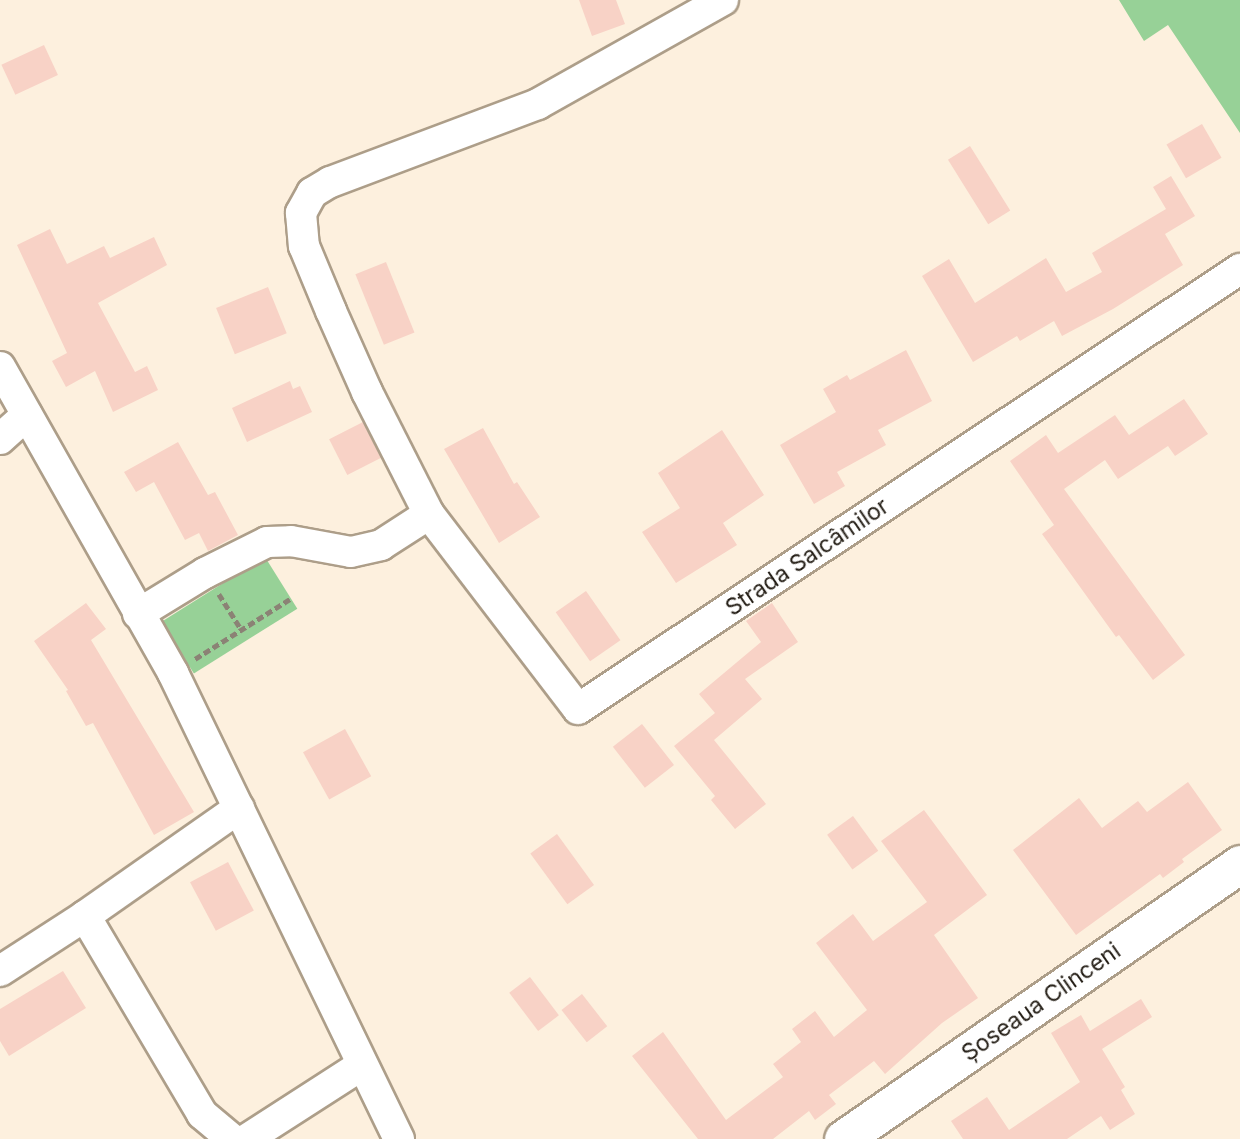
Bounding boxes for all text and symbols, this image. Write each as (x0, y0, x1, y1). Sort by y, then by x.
street label: Strada Salcâmilor (720, 492, 894, 622)
street label: Șoseaua Clinceni (956, 937, 1126, 1067)

